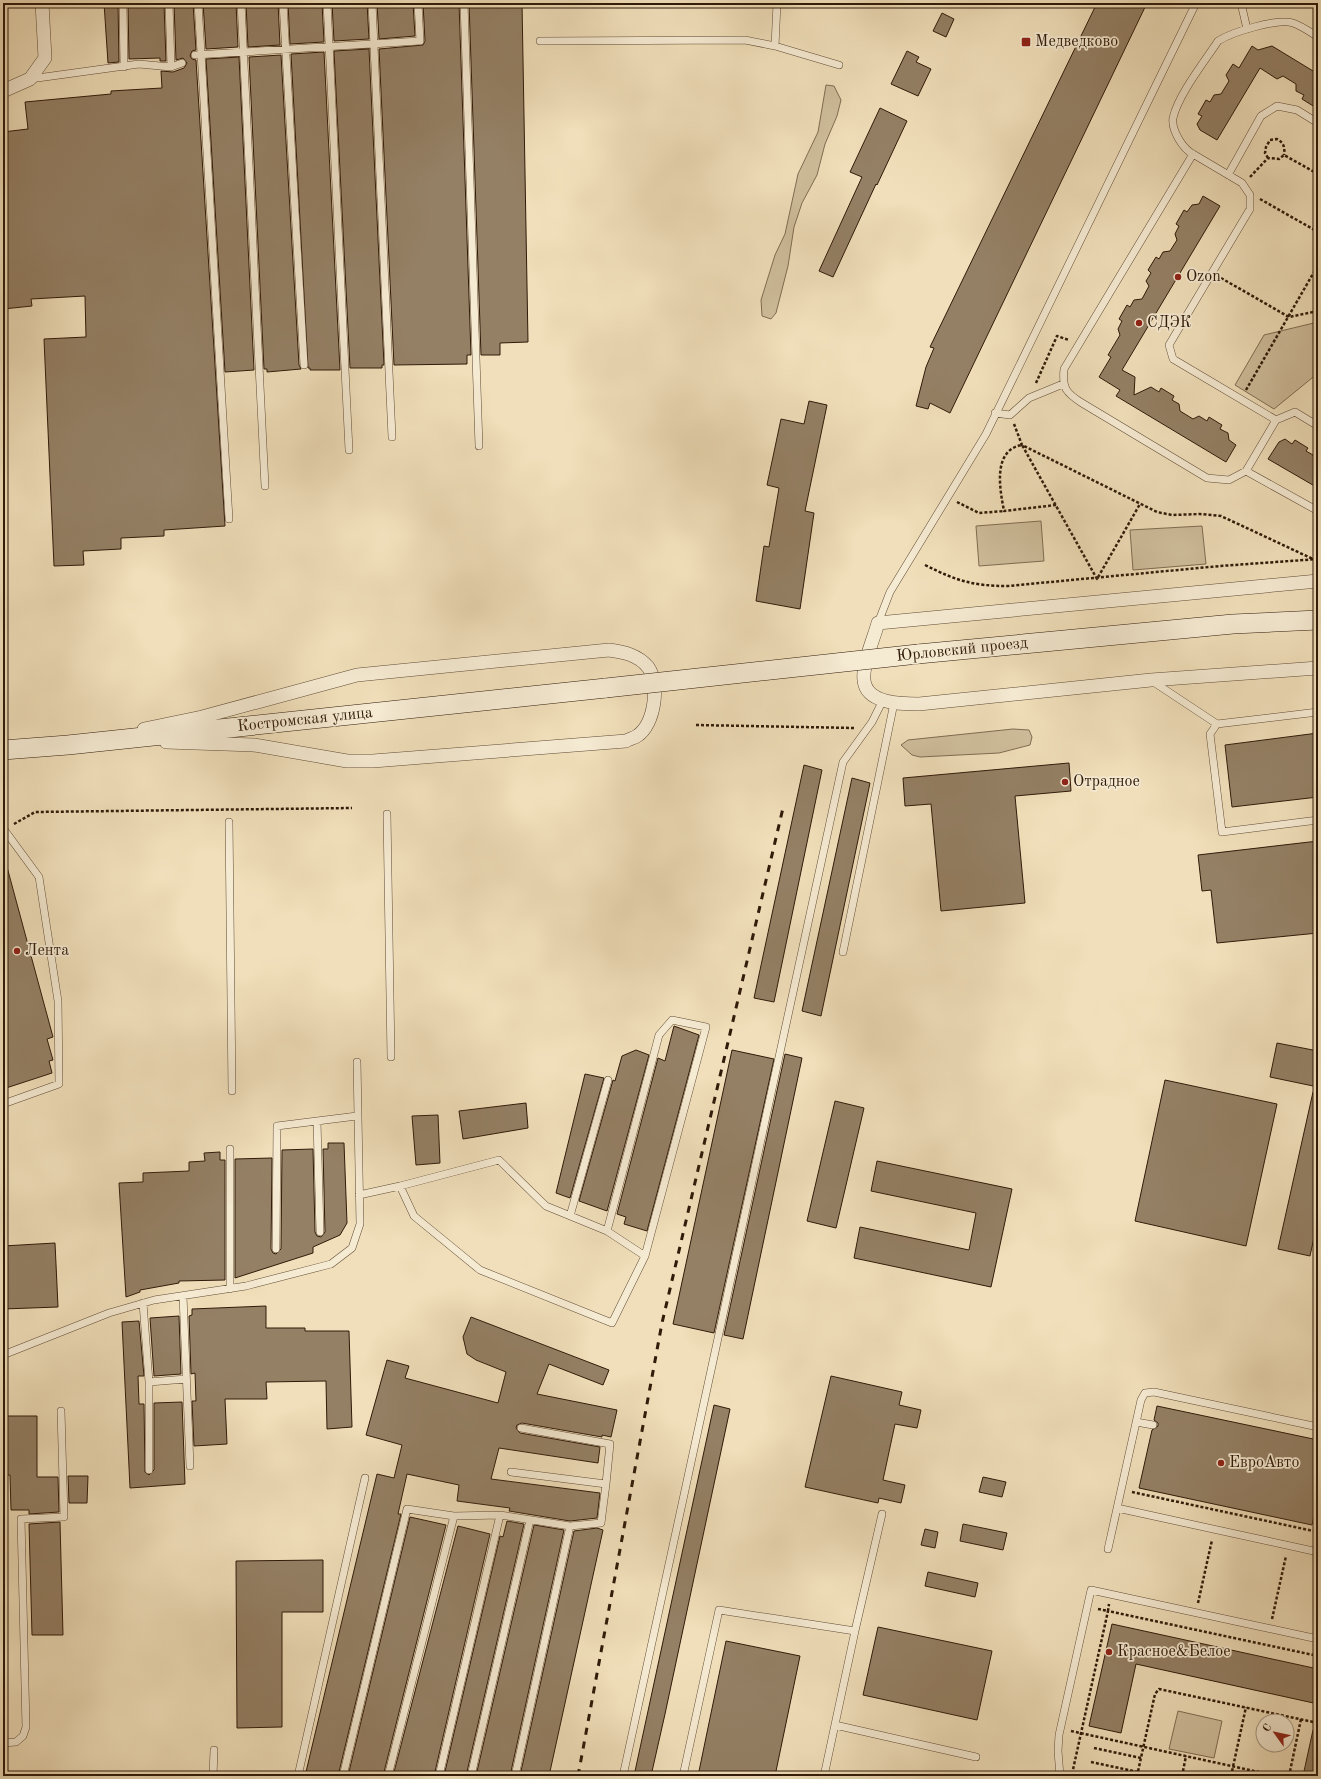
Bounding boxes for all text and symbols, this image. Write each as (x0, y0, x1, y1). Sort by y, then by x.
place label: Медведково (1035, 34, 1118, 50)
marker: Медведково (1020, 36, 1032, 48)
place label: Ozon (1186, 269, 1221, 285)
marker: Ozon (1173, 272, 1183, 282)
place label: СДЭК (1147, 315, 1192, 331)
marker: СДЭК (1134, 318, 1144, 328)
street label: Юрловский проезд (896, 635, 1029, 665)
street label: Костромская улица (236, 705, 374, 735)
place label: Отрадное (1073, 774, 1140, 790)
marker: Отрадное (1060, 777, 1070, 787)
place label: Лента (25, 943, 69, 959)
marker: Лента (12, 946, 22, 956)
place label: ЕвроАвто (1229, 1455, 1299, 1471)
marker: ЕвроАвто (1216, 1458, 1226, 1468)
place label: Красное&Белое (1117, 1644, 1231, 1660)
marker: Красное&Белое (1104, 1647, 1114, 1657)
north arrow (1255, 1713, 1295, 1753)
text: С (1261, 1722, 1274, 1734)

